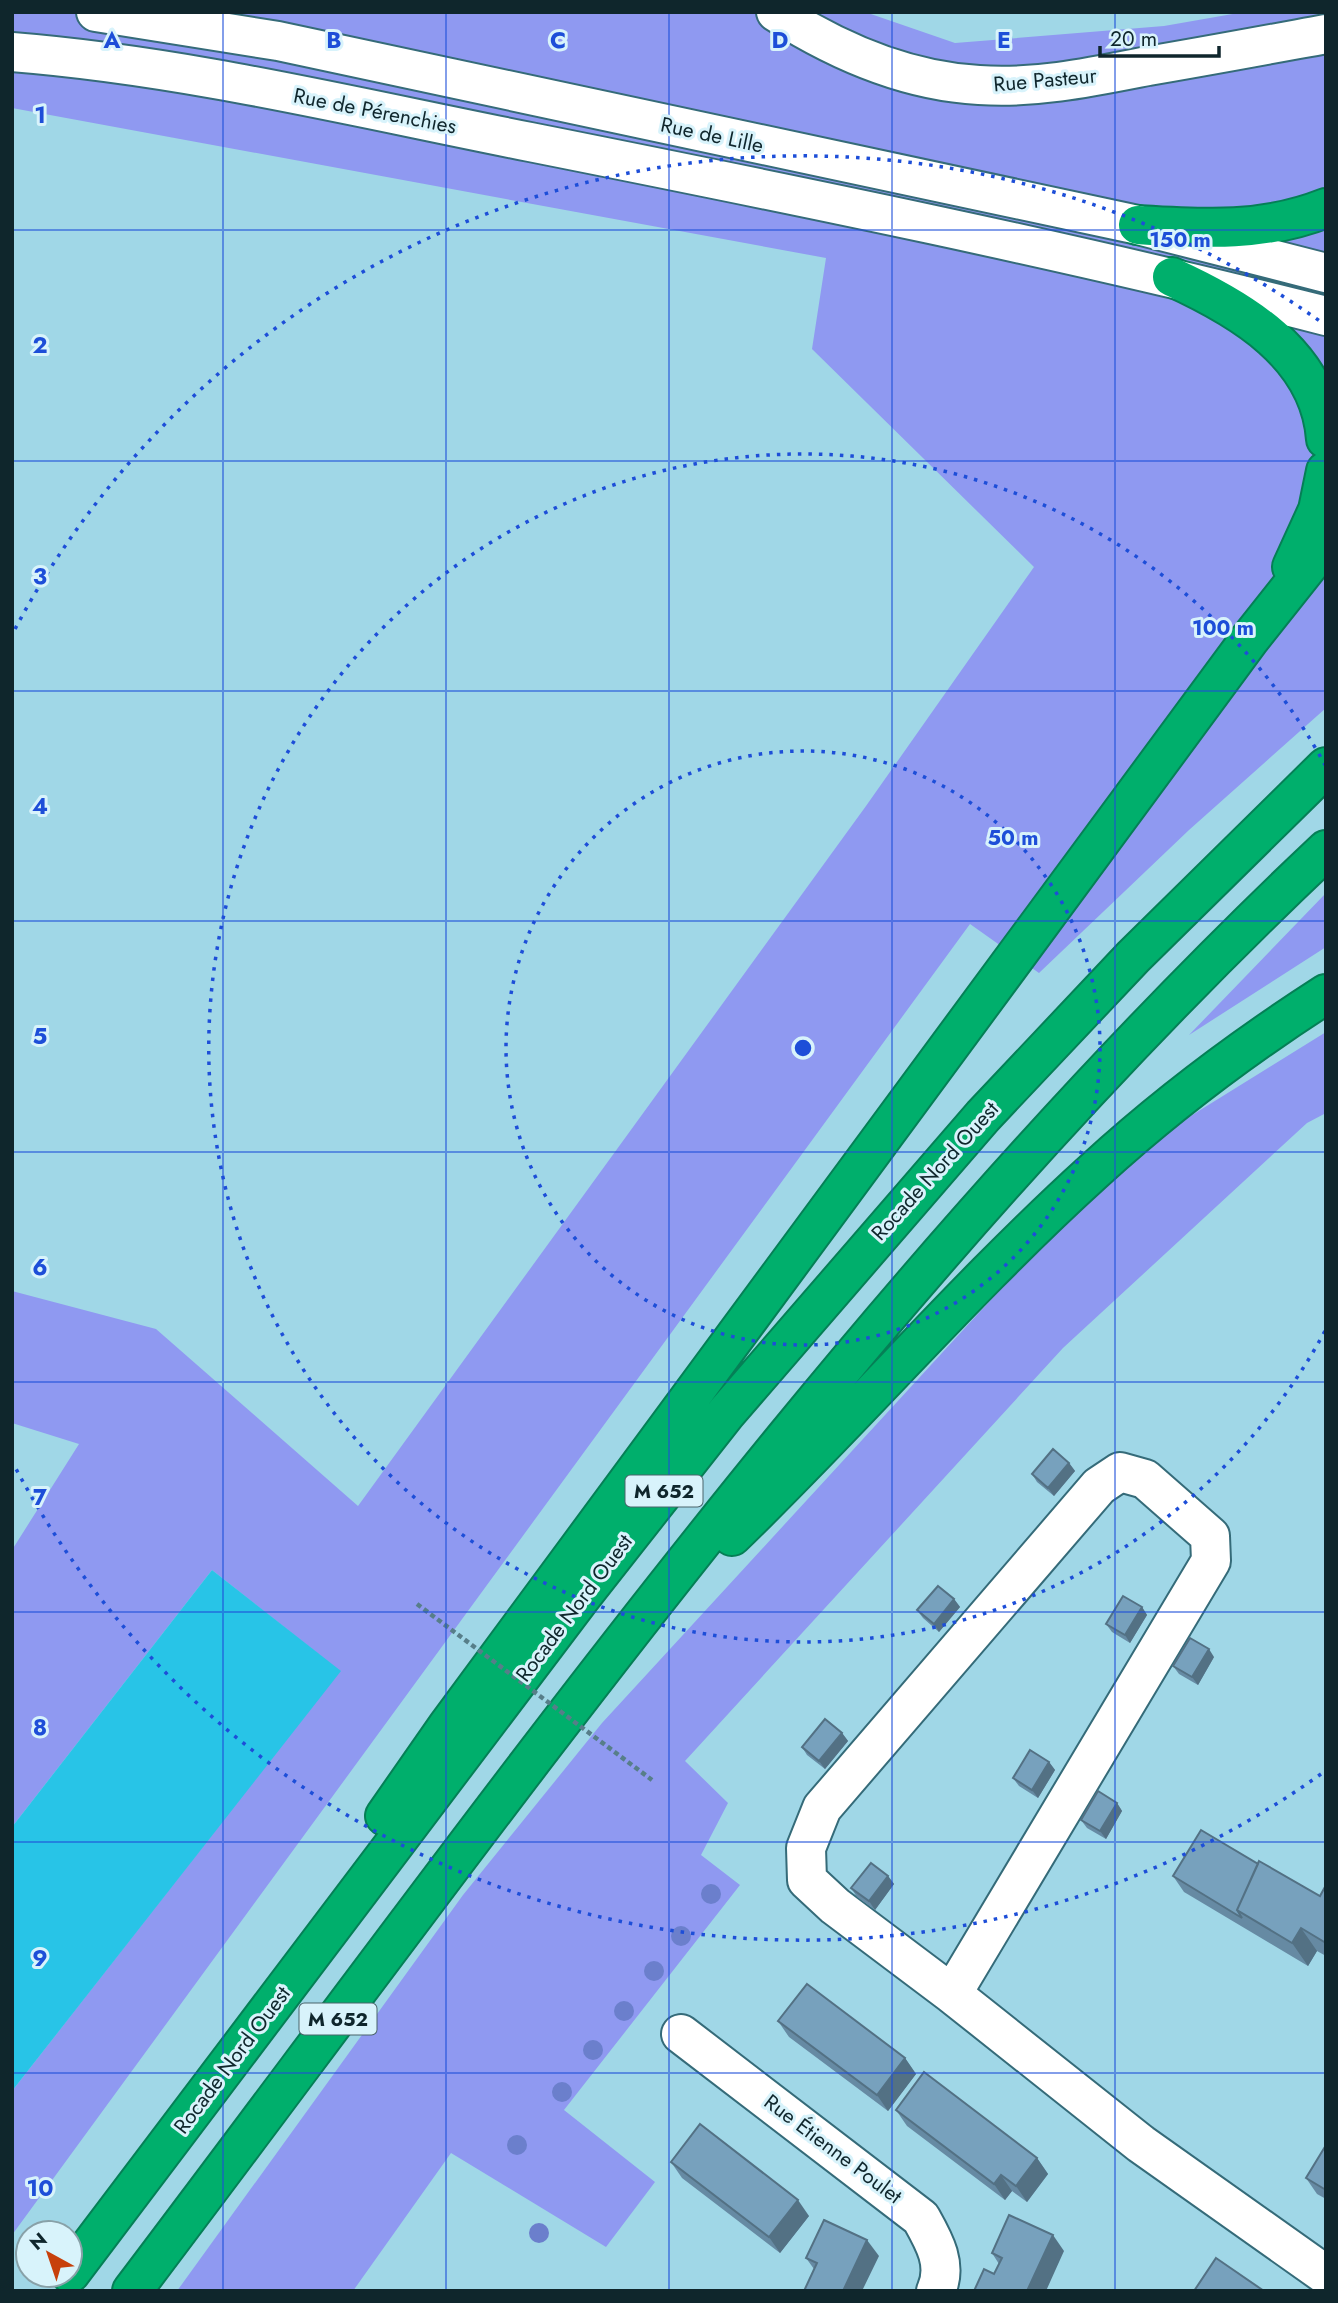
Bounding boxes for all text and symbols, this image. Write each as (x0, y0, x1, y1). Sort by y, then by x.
scale bar (1100, 14, 1219, 58)
text: A (103, 23, 121, 57)
text: B (326, 23, 342, 57)
text: C (550, 23, 566, 57)
text: D (772, 23, 789, 57)
text: E (997, 23, 1011, 57)
text: 20 m (1110, 24, 1157, 54)
street label: Rue Pasteur (992, 60, 1099, 99)
street label: Rue de Pérenchies (291, 81, 459, 141)
text: 1 (34, 98, 46, 132)
street label: Rue de Lille (658, 109, 766, 161)
text: 150 m (1149, 225, 1211, 255)
text: 2 (32, 328, 48, 362)
text: 3 (33, 559, 47, 593)
text: 100 m (1192, 613, 1254, 643)
text: 4 (32, 789, 48, 823)
text: 50 m (988, 823, 1038, 853)
text: 5 (33, 1019, 47, 1053)
centre of rings (791, 1036, 815, 1060)
street label: Rocade Nord Ouest (864, 1095, 1006, 1247)
text: 6 (32, 1250, 48, 1284)
road number: M 652 (626, 1476, 702, 1506)
text: 7 (33, 1480, 47, 1514)
street label: Rocade Nord Ouest (509, 1528, 639, 1688)
text: 8 (33, 1710, 47, 1744)
text: 9 (32, 1941, 48, 1975)
street label: Rocade Nord Ouest (167, 1980, 297, 2140)
road number: M 652 (300, 2004, 376, 2035)
street label: Rue Étienne Poulet (758, 2087, 908, 2211)
text: 10 (27, 2171, 53, 2205)
north arrow (14, 2219, 84, 2289)
text: N (24, 2226, 53, 2257)

